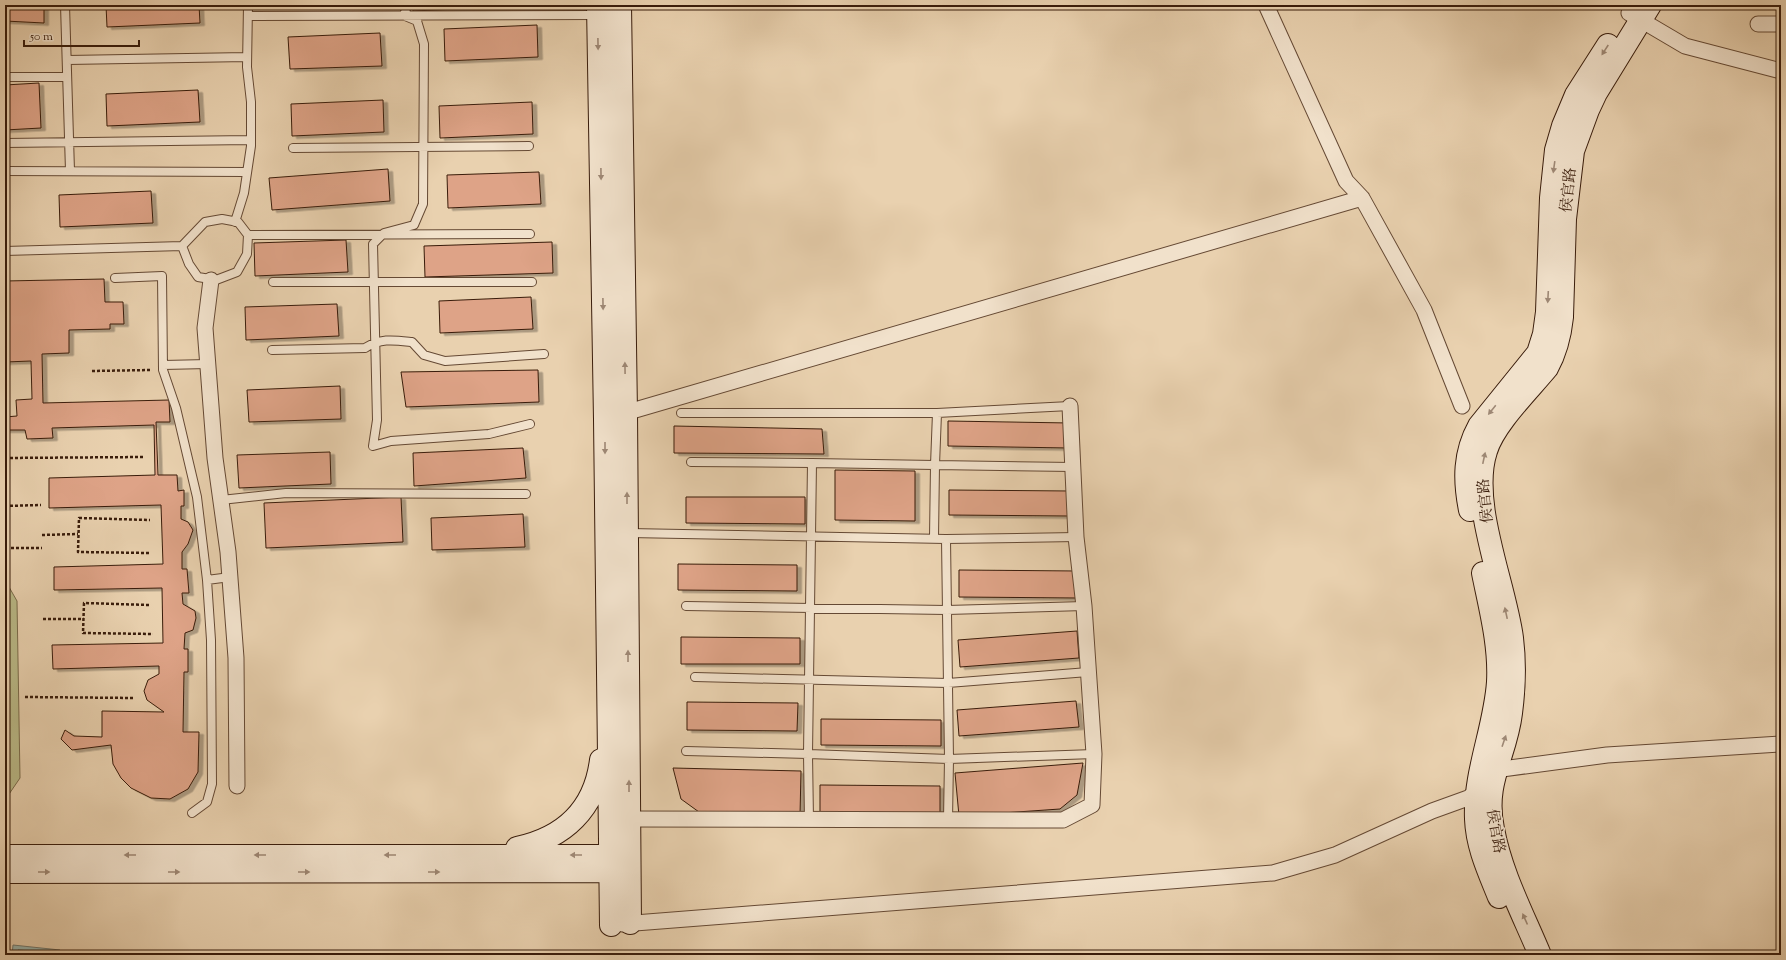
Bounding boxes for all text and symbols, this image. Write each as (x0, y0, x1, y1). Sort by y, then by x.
scale bar (24, 22, 139, 48)
text: 50 m (29, 28, 53, 46)
one-way arrow (595, 38, 601, 51)
one-way arrow (1602, 44, 1609, 56)
one-way arrow (1551, 161, 1557, 174)
street label: 侯官路 (1557, 167, 1582, 214)
one-way arrow (598, 168, 604, 181)
one-way arrow (1544, 291, 1551, 303)
one-way arrow (600, 298, 606, 311)
one-way arrow (622, 361, 628, 374)
one-way arrow (1487, 404, 1496, 415)
one-way arrow (602, 442, 608, 455)
one-way arrow (1482, 451, 1488, 464)
street label: 侯官路 (1474, 477, 1499, 524)
one-way arrow (623, 492, 630, 504)
one-way arrow (1503, 607, 1509, 619)
one-way arrow (625, 649, 631, 662)
one-way arrow (1501, 735, 1507, 747)
one-way arrow (626, 779, 632, 792)
street label: 侯官路 (1480, 807, 1509, 855)
one-way arrow (123, 852, 136, 858)
one-way arrow (253, 852, 266, 858)
one-way arrow (383, 852, 396, 858)
one-way arrow (569, 852, 582, 858)
one-way arrow (38, 869, 51, 875)
one-way arrow (168, 869, 181, 875)
one-way arrow (298, 869, 311, 875)
one-way arrow (428, 869, 441, 875)
one-way arrow (1522, 914, 1528, 925)

